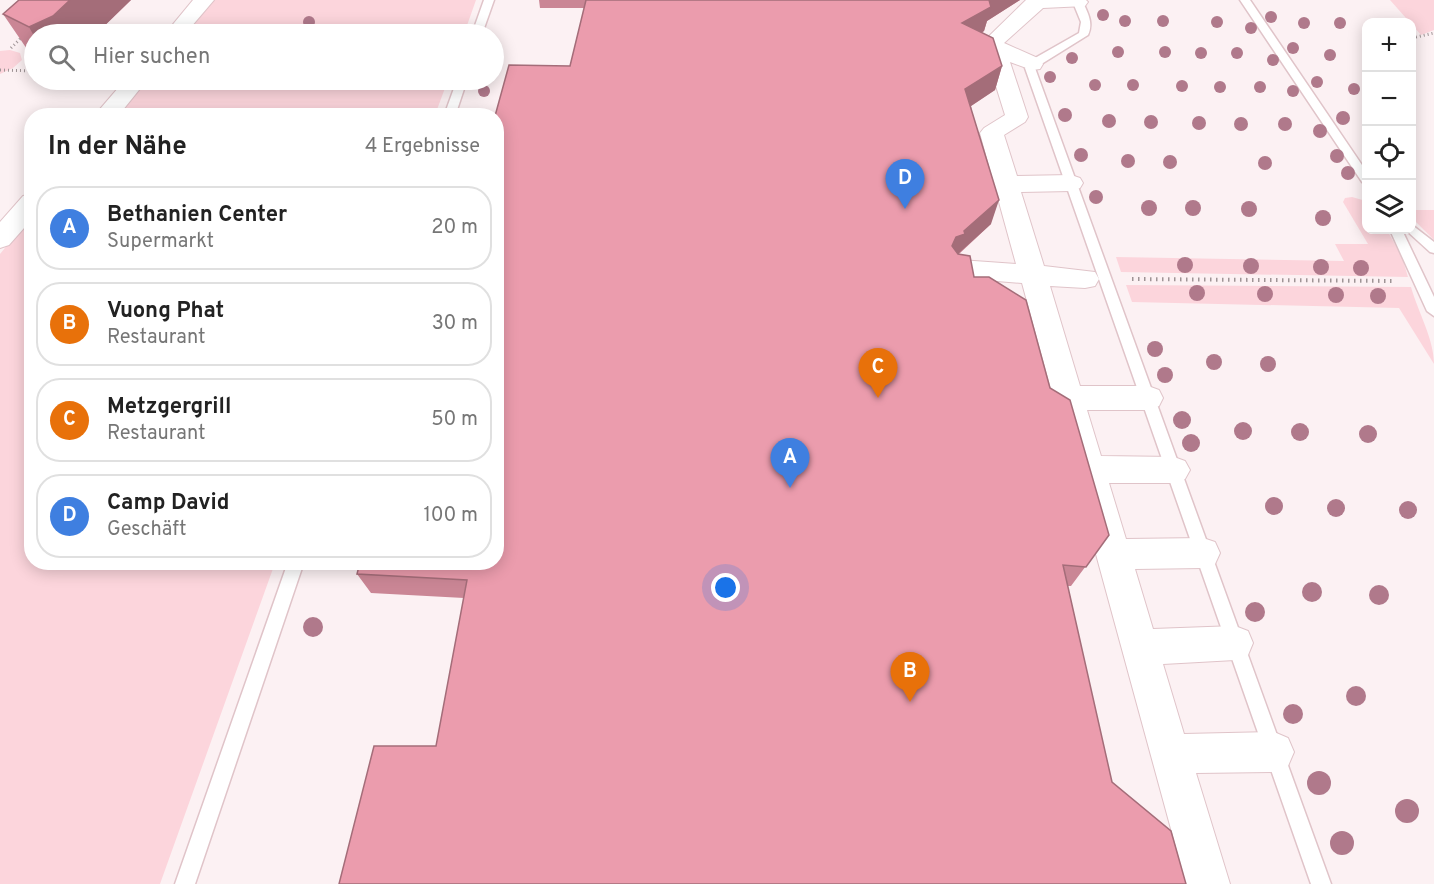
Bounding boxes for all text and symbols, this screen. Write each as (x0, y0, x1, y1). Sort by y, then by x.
map controls (1362, 18, 1416, 234)
button: + (1362, 18, 1416, 72)
search box (24, 24, 504, 90)
icon: search (45, 41, 78, 74)
text: Hier suchen (93, 44, 210, 71)
button: − (1362, 72, 1416, 126)
button: locate (1362, 126, 1416, 180)
text: In der Nähe (48, 131, 187, 164)
text: 4 Ergebnisse (365, 134, 480, 160)
pin: D (886, 160, 924, 209)
button: layers (1362, 180, 1416, 234)
text: Bethanien Center (107, 202, 287, 229)
text: A (62, 215, 77, 241)
text: 20 m (431, 215, 478, 241)
text: Supermarkt (107, 229, 214, 255)
text: Vuong Phat (107, 298, 224, 325)
text: B (63, 311, 76, 337)
text: 30 m (432, 311, 478, 337)
text: Restaurant (107, 325, 206, 351)
pin: C (858, 348, 898, 398)
text: Metzgergrill (107, 394, 231, 421)
text: C (63, 407, 76, 433)
text: 50 m (431, 407, 478, 433)
text: Restaurant (107, 421, 206, 447)
pin: A (770, 438, 810, 488)
text: Camp David (107, 490, 230, 517)
text: D (62, 503, 77, 529)
text: 100 m (423, 503, 478, 529)
text: Geschäft (107, 517, 187, 543)
your location (711, 573, 740, 602)
pin: B (890, 652, 930, 702)

